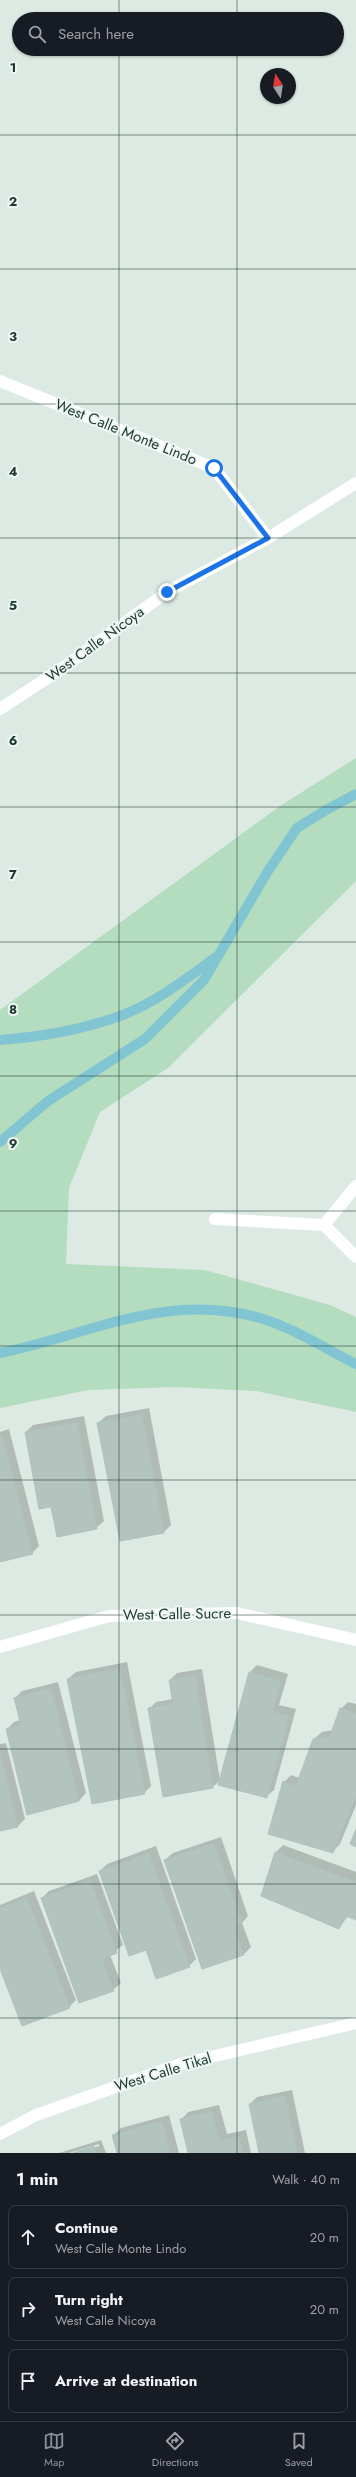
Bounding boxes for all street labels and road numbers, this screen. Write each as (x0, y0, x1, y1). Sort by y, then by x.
street label: West Calle Monte Lindo (52, 393, 200, 471)
street label: West Calle Nicoya (41, 601, 149, 687)
street label: West Calle Sucre (123, 1602, 231, 1626)
street label: West Calle Tikal (112, 2047, 214, 2097)

